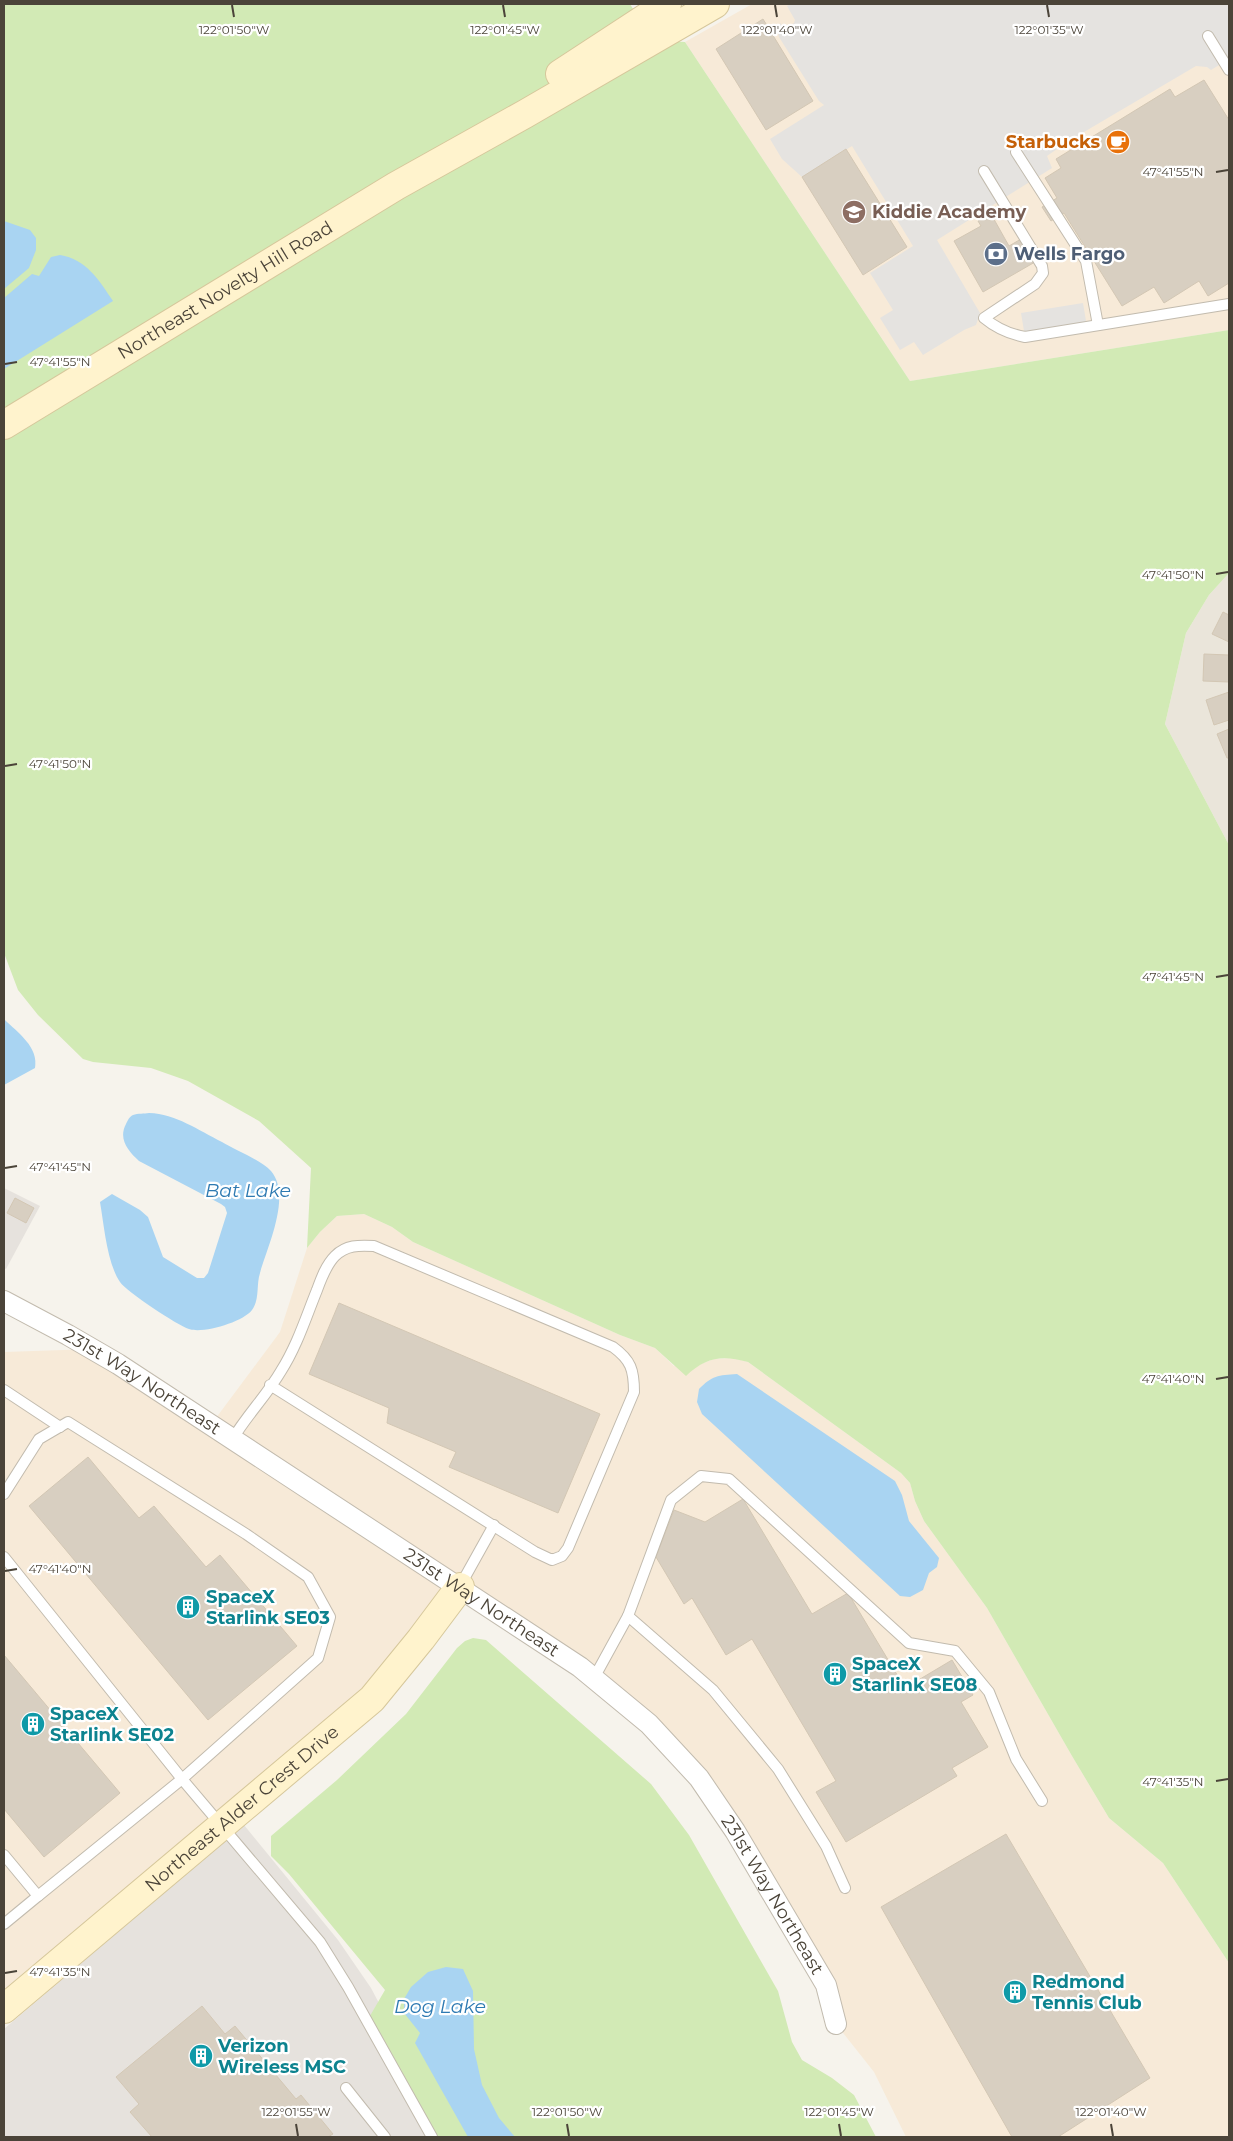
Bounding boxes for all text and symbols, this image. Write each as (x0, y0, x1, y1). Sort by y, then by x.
text: 122°01'50"W (199, 22, 269, 37)
text: 122°01'45"W (470, 22, 540, 37)
text: 122°01'40"W (741, 22, 813, 37)
text: 122°01'35"W (1014, 22, 1084, 37)
cafe icon: Starbucks (1105, 129, 1131, 155)
place label: Starbucks (1006, 131, 1100, 153)
text: 47°41'55"N (1142, 164, 1204, 179)
school or university icon: Kiddie Academy (841, 199, 867, 225)
place label: Kiddie Academy (872, 201, 1027, 223)
street label: Northeast Novelty Hill Road (114, 216, 337, 364)
bank icon: Wells Fargo (983, 241, 1009, 267)
place label: Wells Fargo (1014, 243, 1125, 265)
text: 47°41'55"N (29, 354, 91, 369)
text: 47°41'50"N (1142, 567, 1204, 582)
text: 47°41'50"N (29, 756, 91, 771)
text: 47°41'45"N (1142, 969, 1204, 984)
text: 47°41'45"N (29, 1159, 91, 1174)
water label: Bat Lake (205, 1179, 291, 1202)
street label: 231st Way Northeast (60, 1324, 225, 1439)
text: 47°41'40"N (1141, 1371, 1205, 1386)
street label: 231st Way Northeast (399, 1543, 564, 1661)
text: 47°41'40"N (28, 1561, 92, 1576)
place label: SpaceX Starlink SE03 (206, 1586, 330, 1629)
building icon: SpaceX Starlink SE03 (175, 1594, 201, 1620)
place label: SpaceX Starlink SE08 (852, 1653, 978, 1696)
building icon: SpaceX Starlink SE08 (822, 1661, 848, 1687)
place label: SpaceX Starlink SE02 (50, 1703, 174, 1746)
building icon: SpaceX Starlink SE02 (20, 1711, 46, 1737)
street label: Northeast Alder Crest Drive (141, 1721, 343, 1896)
text: 47°41'35"N (1142, 1774, 1204, 1789)
street label: 231st Way Northeast (716, 1811, 828, 1979)
text: 47°41'35"N (29, 1964, 91, 1979)
place label: Redmond Tennis Club (1032, 1971, 1142, 2014)
building icon: Redmond Tennis Club (1002, 1979, 1028, 2005)
water label: Dog Lake (394, 1995, 486, 2018)
place label: Verizon Wireless MSC (217, 2035, 346, 2078)
building icon: Verizon Wireless MSC (188, 2043, 214, 2069)
text: 122°01'55"W (261, 2104, 331, 2119)
text: 122°01'50"W (532, 2104, 602, 2119)
text: 122°01'45"W (804, 2104, 874, 2119)
text: 122°01'40"W (1075, 2104, 1147, 2119)

